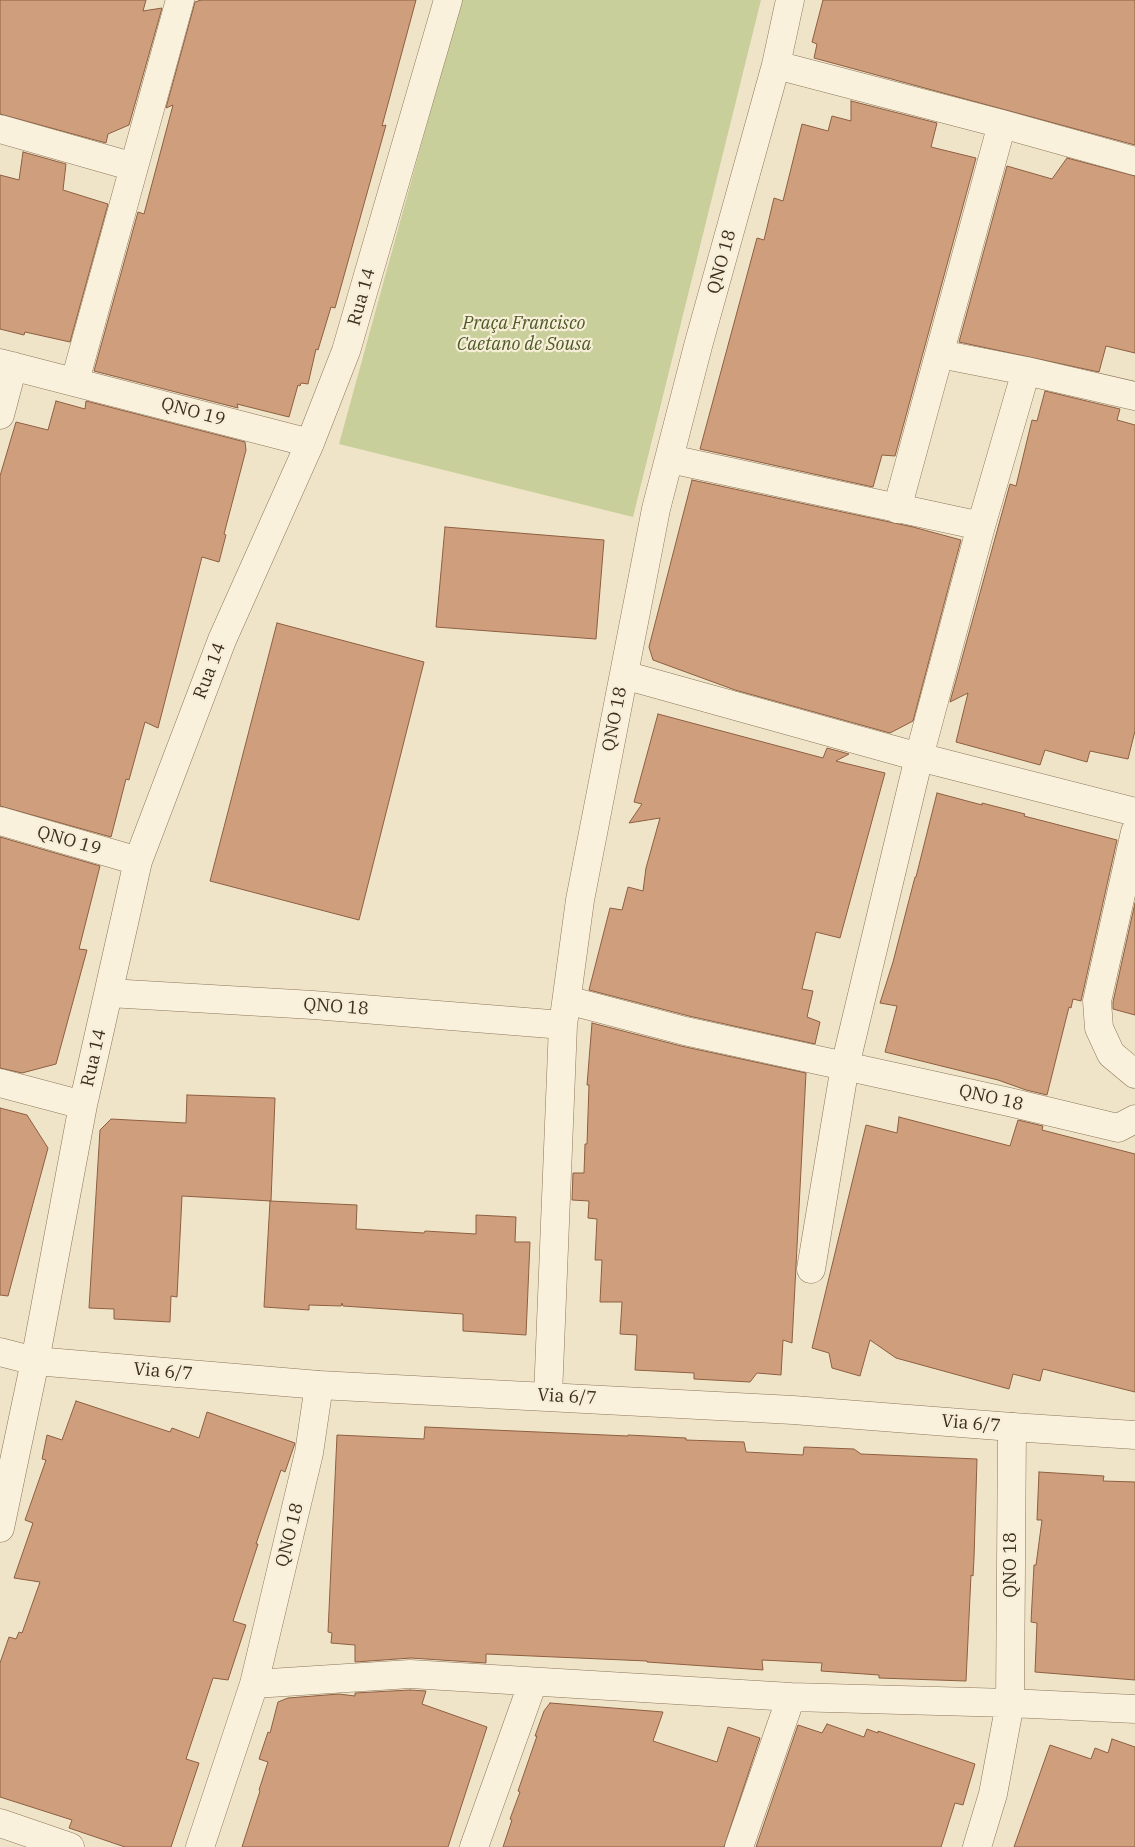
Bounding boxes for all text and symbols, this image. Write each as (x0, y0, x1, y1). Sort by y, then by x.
street label: QNO 18 (703, 228, 741, 296)
street label: Rua 14 (344, 266, 380, 328)
park label: Praça Francisco Caetano de Sousa (457, 313, 591, 356)
street label: QNO 19 (159, 393, 227, 431)
street label: Rua 14 (189, 640, 231, 702)
street label: QNO 18 (598, 685, 632, 753)
street label: QNO 19 (35, 822, 103, 860)
street label: QNO 18 (303, 994, 369, 1020)
street label: Rua 14 (77, 1027, 111, 1089)
street label: QNO 18 (957, 1080, 1025, 1116)
street label: Via 6/7 (132, 1359, 194, 1385)
street label: Via 6/7 (537, 1385, 597, 1409)
street label: Via 6/7 (940, 1411, 1002, 1437)
street label: QNO 18 (272, 1501, 308, 1569)
street label: QNO 18 (1000, 1532, 1022, 1598)

